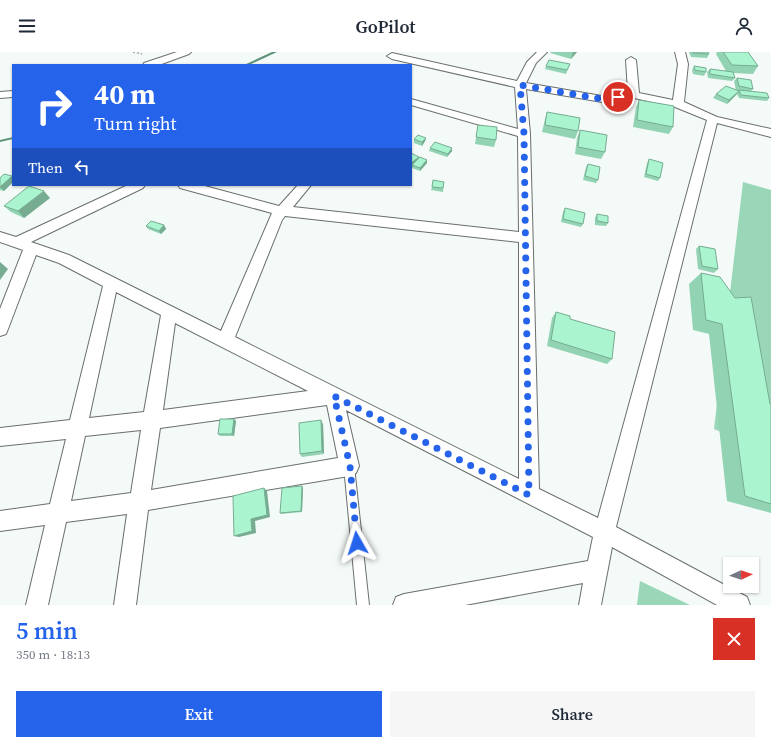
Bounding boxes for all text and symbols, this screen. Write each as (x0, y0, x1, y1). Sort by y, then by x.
text: GoPilot (356, 14, 415, 39)
icon: menu (16, 15, 38, 37)
icon: person (733, 15, 755, 37)
text: 40 m (94, 75, 156, 113)
icon: right (28, 80, 80, 132)
pin (601, 80, 635, 114)
icon: arrive (607, 86, 629, 108)
text: Turn right (94, 111, 176, 136)
icon: left (71, 156, 93, 178)
text: Then (28, 157, 63, 178)
position arrow (336, 522, 378, 564)
north arrow (723, 557, 759, 593)
map controls (723, 557, 759, 593)
text: 5 min (16, 614, 78, 647)
button: close (713, 618, 755, 660)
text: 350 m · 18:13 (16, 646, 90, 663)
button: Exit (16, 691, 382, 737)
button: Share (390, 691, 755, 737)

